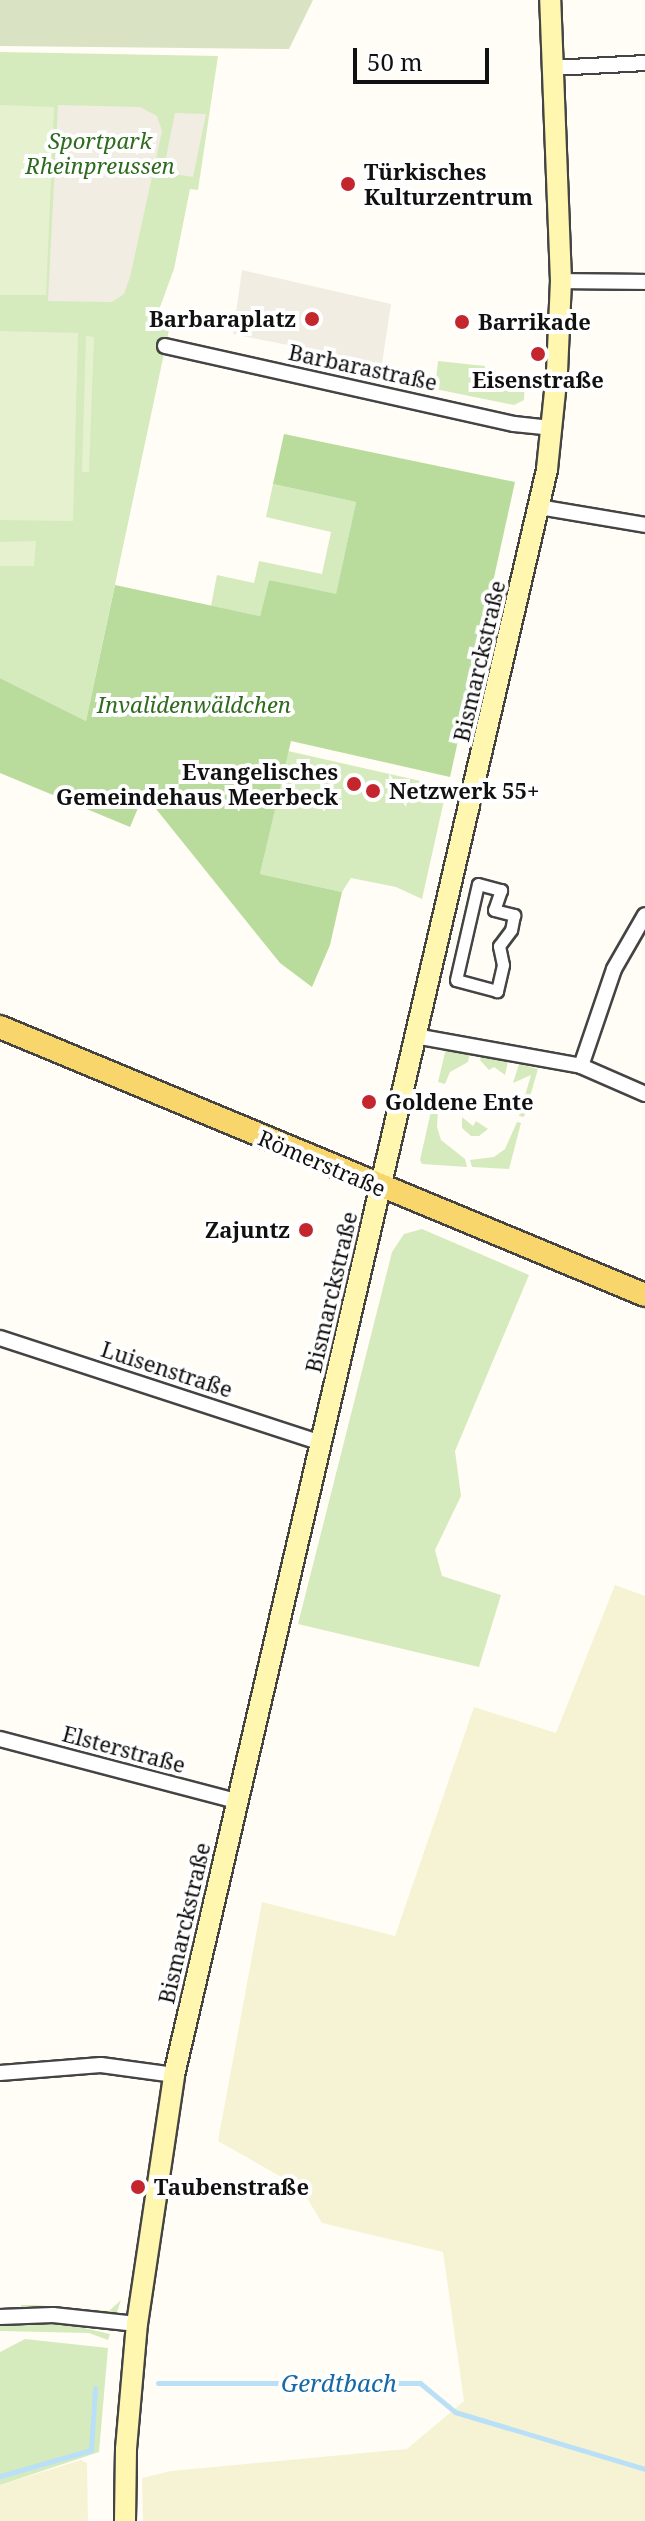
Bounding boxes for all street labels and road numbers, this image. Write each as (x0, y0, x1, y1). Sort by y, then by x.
street label: Barbarastraße (286, 338, 440, 396)
street label: Bismarckstraße (448, 578, 510, 744)
street label: Römerstraße (254, 1124, 390, 1202)
street label: Bismarckstraße (300, 1209, 362, 1375)
street label: Luisenstraße (98, 1335, 236, 1403)
street label: Elsterstraße (60, 1720, 188, 1778)
street label: Bismarckstraße (153, 1840, 215, 2006)

